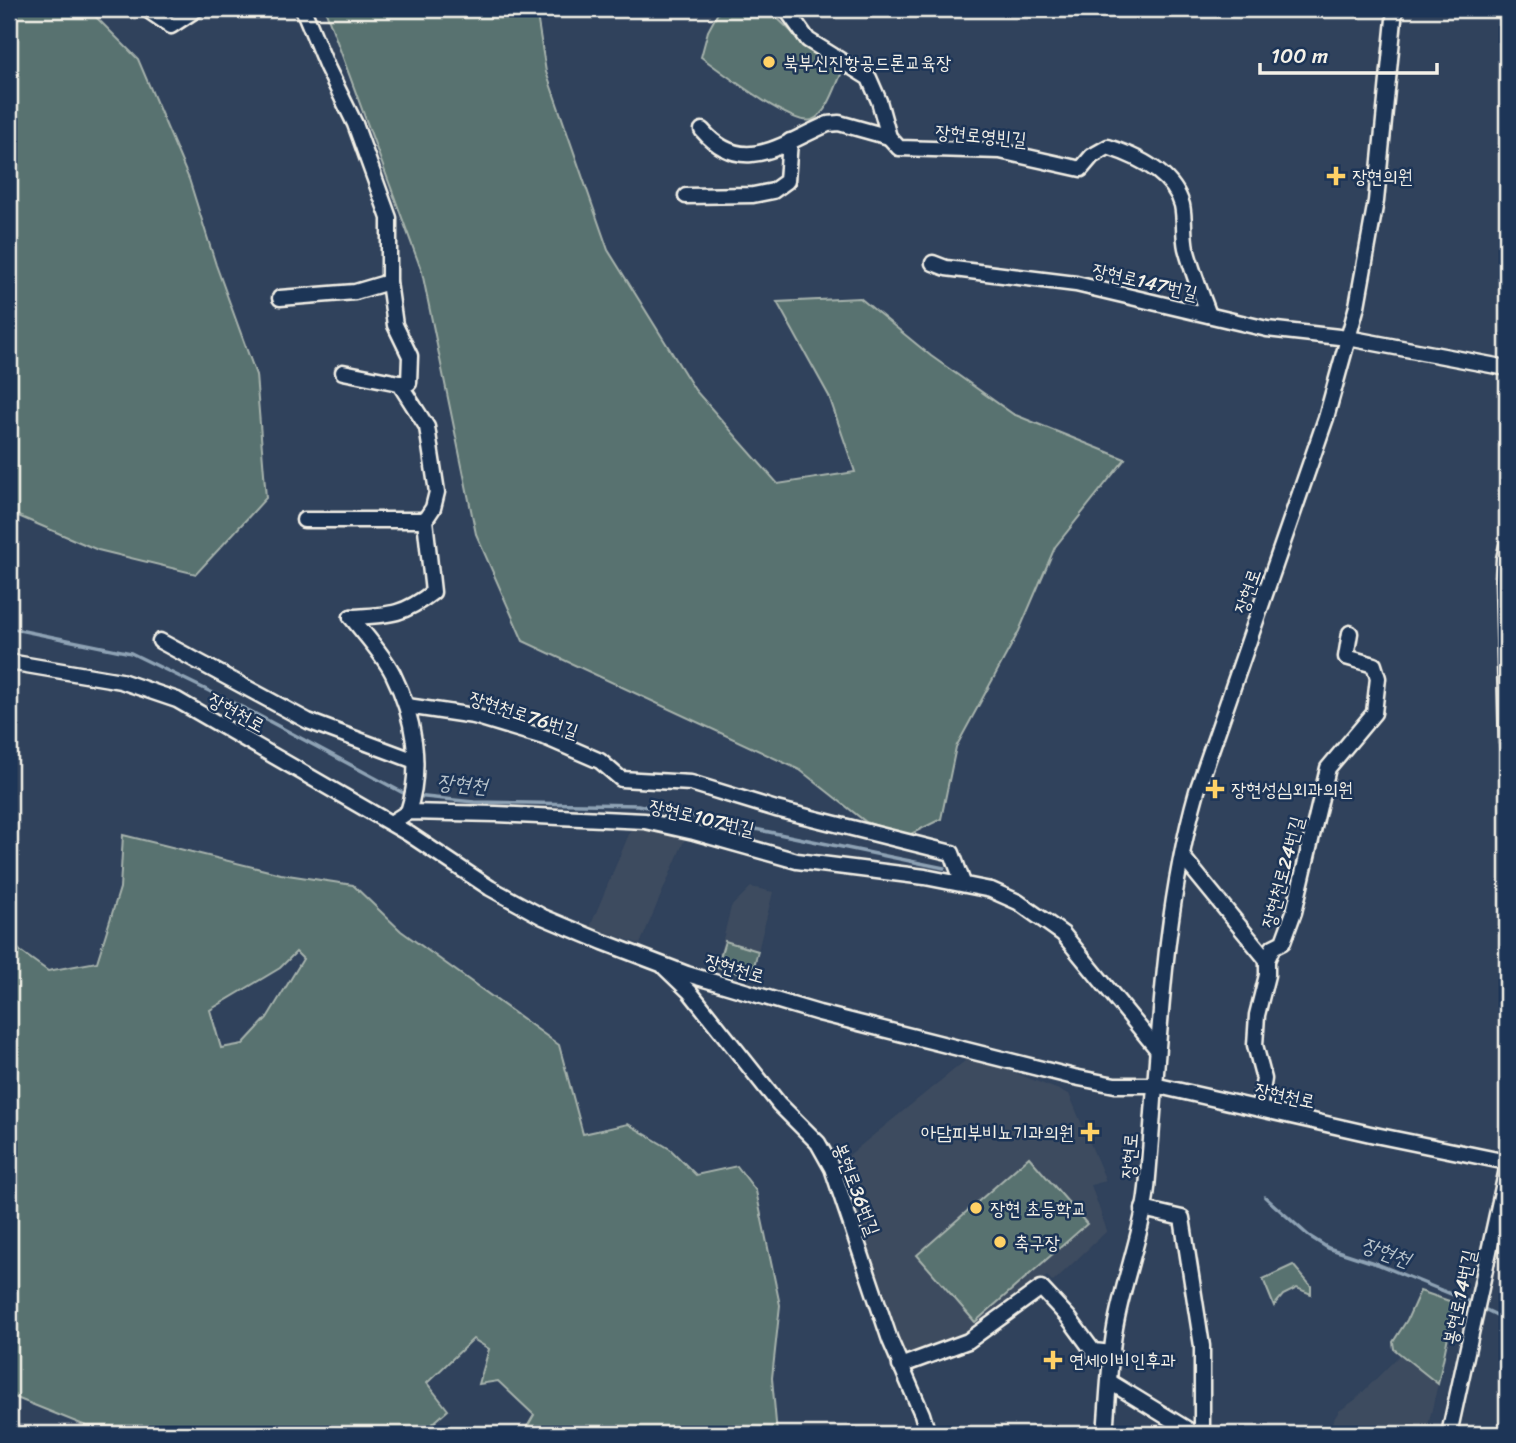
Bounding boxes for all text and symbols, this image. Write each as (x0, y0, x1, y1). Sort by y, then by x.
scale bar (1260, 32, 1437, 76)
text: 100 m (1271, 37, 1328, 75)
place label: 북부신진항공드론교육장 (783, 46, 951, 79)
marker: 북부신진항공드론교육장 (761, 54, 777, 70)
street label: 장현로영빈길 (934, 115, 1028, 156)
place label: 장현의원 (1352, 160, 1413, 193)
marker: 장현의원 (1326, 166, 1346, 186)
street label: 장현로147번길 (1089, 253, 1201, 310)
street label: 장현로 (1224, 564, 1271, 618)
street label: 장현천로76번길 (465, 681, 583, 748)
street label: 장현천로 (202, 683, 272, 742)
water label: 장현천 (435, 763, 491, 805)
place label: 장현성심외과의원 (1231, 773, 1353, 806)
marker: 장현성심외과의원 (1205, 779, 1225, 799)
street label: 장현로107번길 (646, 789, 758, 846)
street label: 장현천로24번길 (1252, 813, 1313, 932)
street label: 장현천로 (701, 944, 769, 993)
street label: 장현천로 (1252, 1073, 1318, 1118)
place label: 아담피부비뇨기과의원 (921, 1116, 1074, 1149)
marker: 아담피부비뇨기과의원 (1080, 1122, 1100, 1142)
street label: 장현로 (1111, 1132, 1148, 1180)
street label: 봉현로36번길 (824, 1138, 889, 1241)
place label: 장현 초등학교 (990, 1192, 1087, 1225)
marker: 장현 초등학교 (968, 1200, 984, 1216)
water label: 장현천 (1356, 1225, 1418, 1279)
place label: 축구장 (1014, 1226, 1060, 1259)
marker: 축구장 (992, 1234, 1008, 1250)
street label: 봉현로14번길 (1433, 1246, 1486, 1348)
place label: 연세이비인후과 (1069, 1344, 1176, 1377)
marker: 연세이비인후과 (1043, 1350, 1063, 1370)

